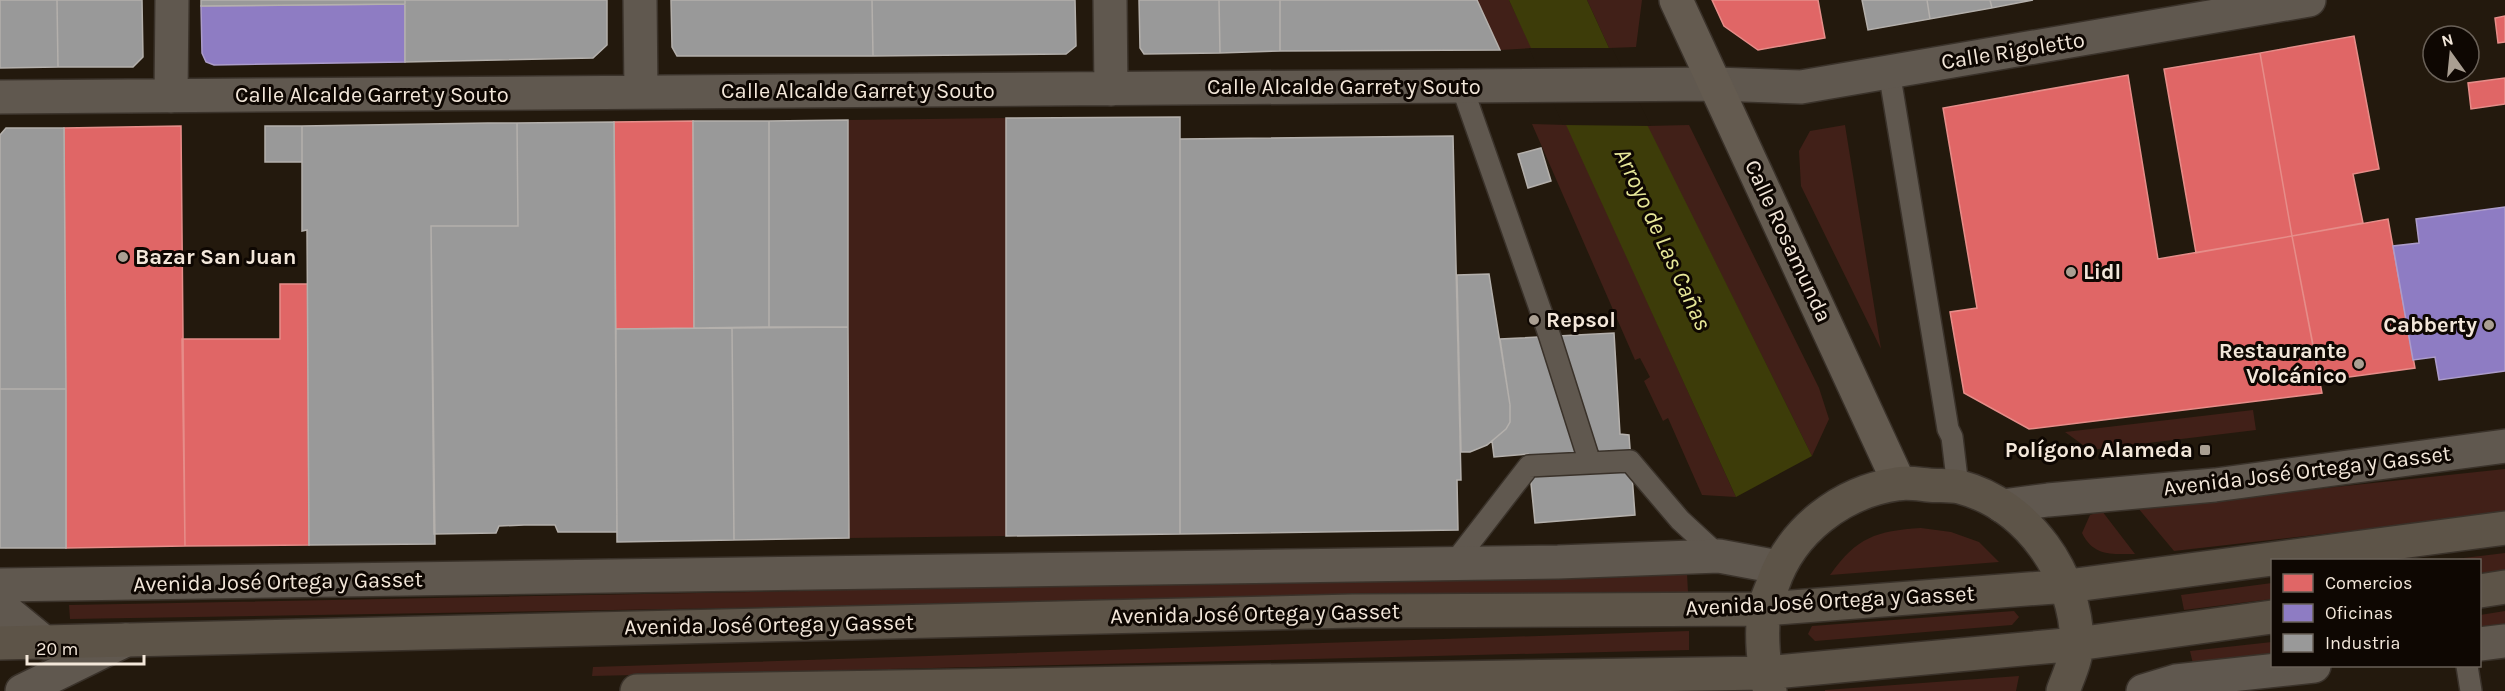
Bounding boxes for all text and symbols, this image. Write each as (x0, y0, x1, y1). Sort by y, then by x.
north arrow (2421, 24, 2481, 84)
street label: Calle Rigoletto (1939, 27, 2087, 75)
text: N (2439, 29, 2455, 51)
street label: Calle Alcalde Garret y Souto (1207, 74, 1481, 100)
street label: Calle Alcalde Garret y Souto (721, 78, 995, 104)
street label: Calle Alcalde Garret y Souto (235, 82, 509, 108)
water label: Arroyo de Las Cañas (1609, 144, 1717, 334)
street label: Calle Rosamunda (1739, 156, 1837, 326)
place label: Bazar San Juan (135, 244, 296, 270)
marker: Bazar San Juan (116, 250, 130, 264)
place label: Lidl (2083, 259, 2121, 285)
marker: Lidl (2064, 265, 2078, 279)
place label: Repsol (1546, 307, 1616, 333)
place label: Cabberty (2383, 312, 2477, 338)
marker: Repsol (1527, 313, 1541, 327)
marker: Cabberty (2482, 318, 2496, 332)
place label: Restaurante Volcánico (2219, 338, 2347, 389)
marker: Restaurante Volcánico (2352, 357, 2366, 371)
place label: Polígono Alameda (2005, 437, 2193, 463)
street label: Avenida José Ortega y Gasset (2162, 440, 2452, 502)
marker: Polígono Alameda (2198, 443, 2212, 457)
legend (2271, 559, 2481, 667)
street label: Avenida José Ortega y Gasset (133, 566, 423, 598)
text: Comercios (2325, 572, 2412, 594)
street label: Avenida José Ortega y Gasset (1685, 580, 1975, 622)
street label: Avenida José Ortega y Gasset (1110, 598, 1400, 630)
text: Oficinas (2325, 602, 2393, 624)
street label: Avenida José Ortega y Gasset (624, 609, 914, 641)
scale bar (27, 628, 144, 666)
text: Industria (2325, 632, 2400, 654)
text: 20 m (36, 638, 78, 660)

